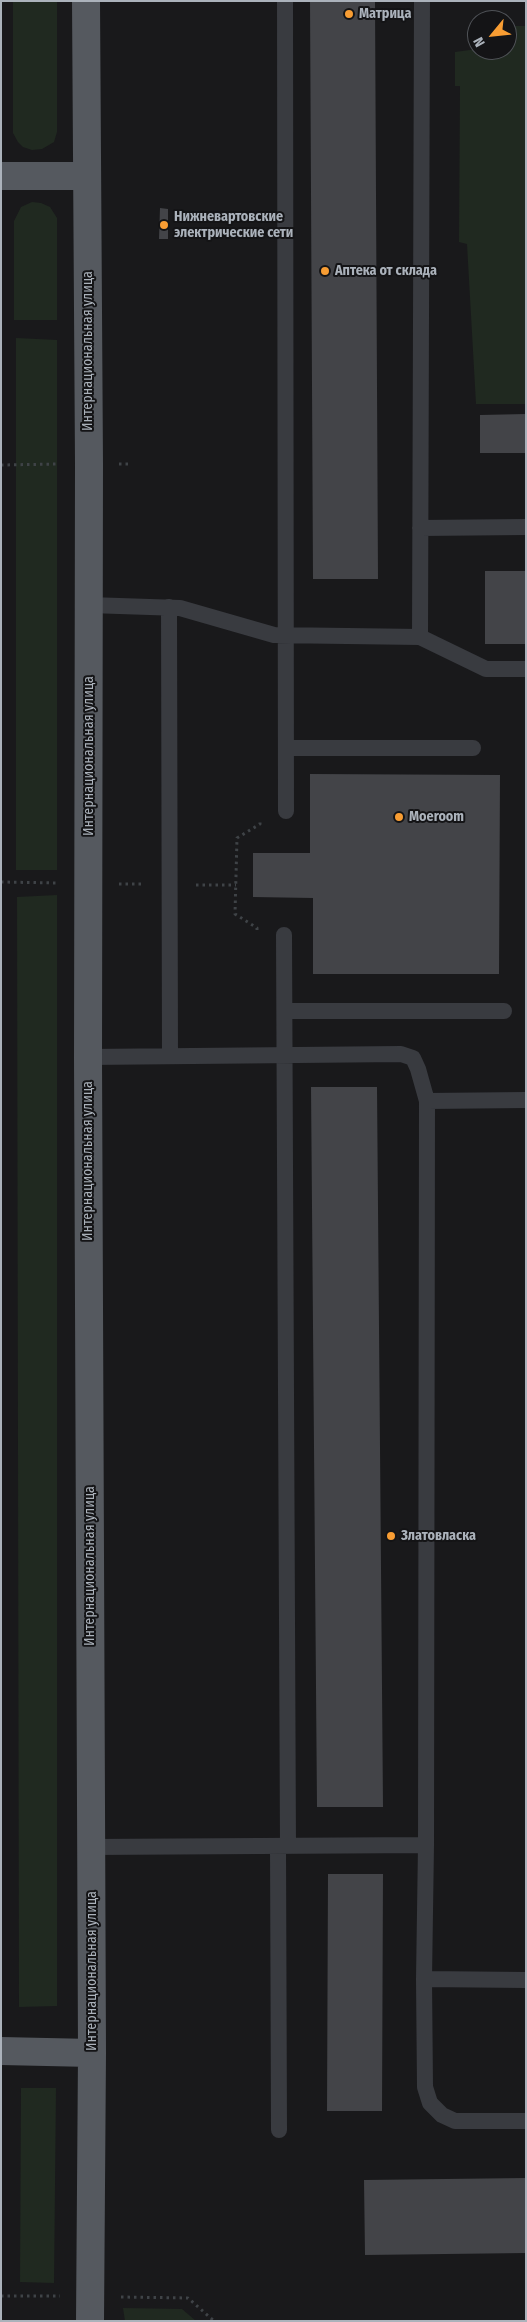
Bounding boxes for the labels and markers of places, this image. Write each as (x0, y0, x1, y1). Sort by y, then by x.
place label: Матрица (359, 6, 411, 22)
marker: Матрица (343, 8, 355, 20)
place label: Нижневартовские электрические сети (174, 209, 293, 242)
marker: Нижневартовские электрические сети (158, 219, 170, 231)
place label: Аптека от склада (335, 263, 437, 279)
marker: Аптека от склада (319, 265, 331, 277)
place label: Moeroom (409, 809, 464, 825)
marker: Moeroom (393, 811, 405, 823)
place label: Златовласка (401, 1528, 476, 1544)
marker: Златовласка (385, 1530, 397, 1542)

